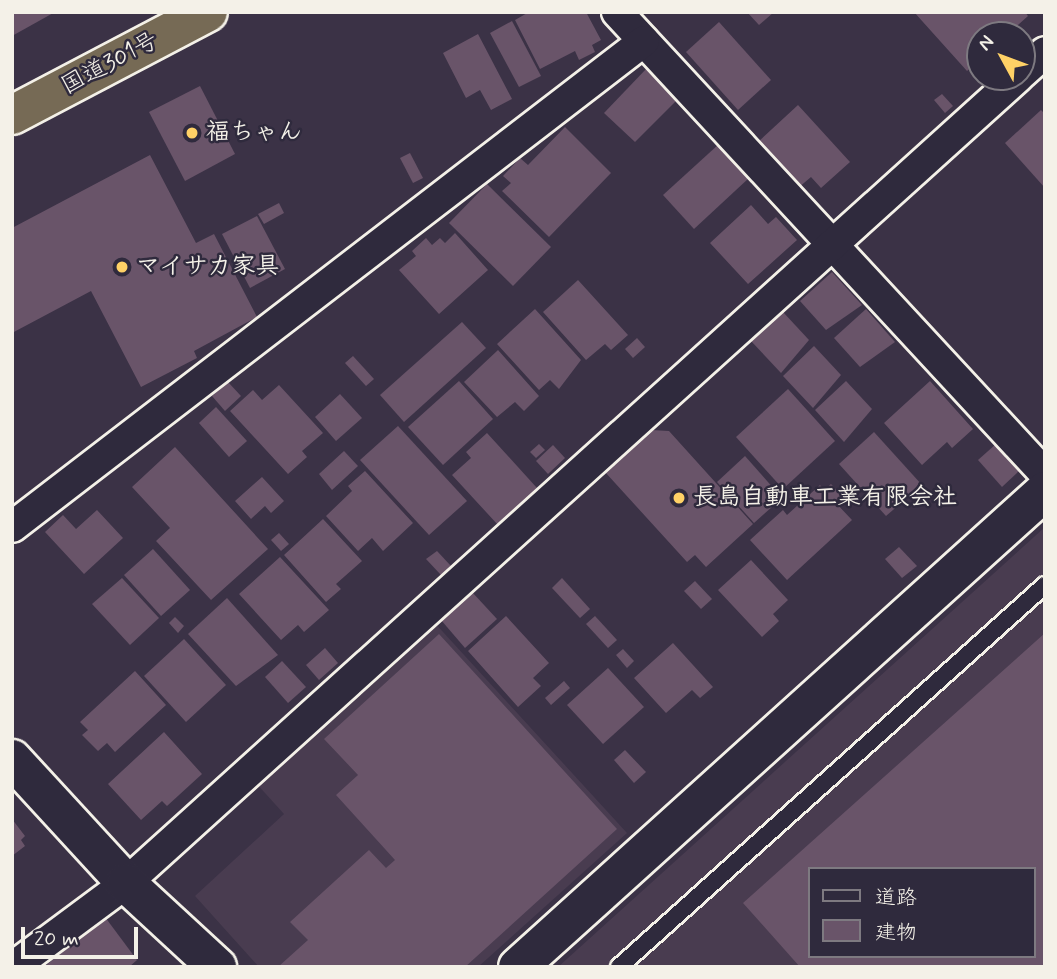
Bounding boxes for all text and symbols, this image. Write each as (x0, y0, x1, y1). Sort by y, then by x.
north arrow (966, 21, 1036, 91)
street label: 国道301号 (56, 26, 164, 102)
text: N (973, 30, 1000, 56)
place label: 福ちゃん (206, 119, 302, 147)
marker: 福ちゃん (184, 125, 200, 141)
place label: マイサカ家具 (136, 253, 280, 281)
marker: マイサカ家具 (114, 259, 130, 275)
place label: 長島自動車工業有限会社 (693, 484, 957, 512)
marker: 長島自動車工業有限会社 (671, 490, 687, 506)
legend (808, 867, 1036, 958)
text: 道路 (875, 884, 917, 912)
scale bar (24, 912, 142, 956)
text: 建物 (875, 919, 917, 947)
text: 20 m (34, 925, 79, 953)

